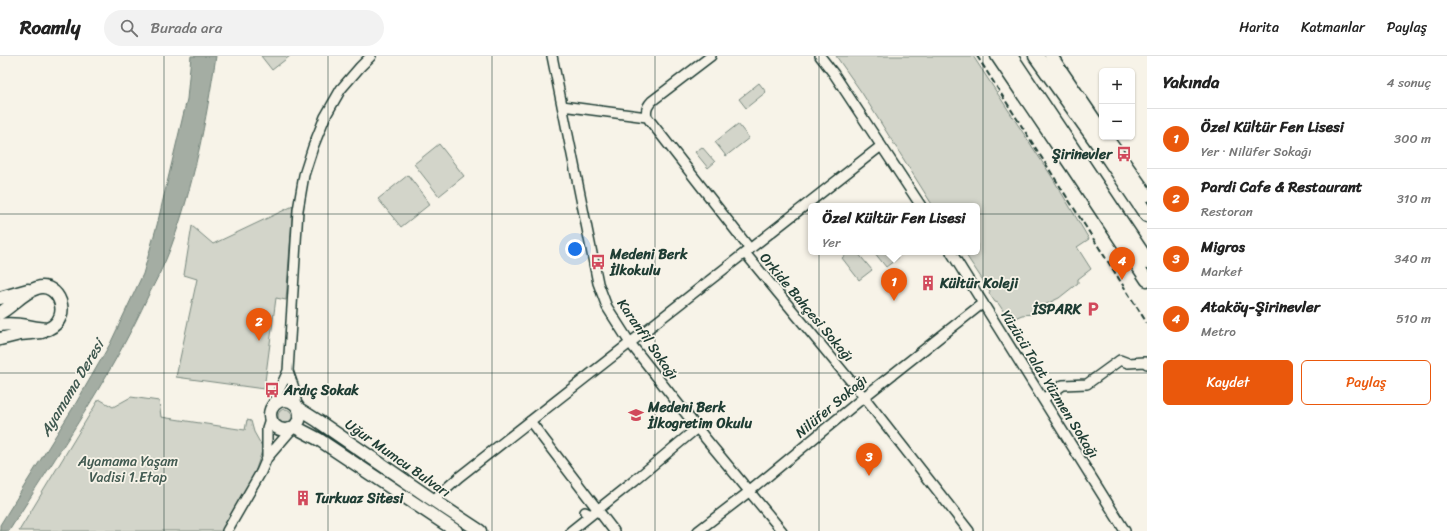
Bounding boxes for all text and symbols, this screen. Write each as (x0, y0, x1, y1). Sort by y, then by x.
search box (104, 10, 384, 46)
text: Roamly (20, 11, 80, 44)
text: Burada ara (150, 15, 222, 41)
text: Harita (1239, 15, 1279, 40)
text: Katmanlar (1301, 15, 1365, 40)
text: Paylaş (1387, 15, 1427, 40)
icon: search (118, 17, 140, 39)
text: Yakında (1163, 67, 1219, 97)
map controls (1099, 68, 1135, 140)
button: + (1099, 68, 1135, 104)
text: 4 sonuç (1386, 71, 1431, 94)
button: − (1099, 104, 1135, 140)
text: Özel Kültür Fen Lisesi (1201, 114, 1344, 140)
text: 1 (1173, 127, 1179, 150)
text: 300 m (1394, 127, 1431, 150)
text: Yer · Nilüfer Sokağı (1201, 140, 1312, 163)
place label: Şirinevler (1051, 142, 1113, 167)
bus stop icon: Şirinevler (1115, 145, 1133, 163)
text: Pardi Cafe & Restaurant (1201, 174, 1362, 200)
text: 2 (1172, 187, 1180, 210)
text: 310 m (1397, 187, 1431, 210)
text: Restoran (1201, 200, 1253, 223)
popup (808, 203, 980, 255)
text: Özel Kültür Fen Lisesi (823, 205, 965, 231)
text: Yer (823, 231, 840, 254)
text: Migros (1201, 234, 1245, 260)
your location (565, 239, 585, 259)
place label: Medeni Berk İlkokulu (609, 242, 688, 283)
street label: Orkide Bahçesi Sokağı (753, 247, 860, 368)
pin: 4 (1109, 247, 1135, 280)
text: 3 (1172, 247, 1180, 270)
text: 340 m (1394, 247, 1431, 270)
bus stop icon: Medeni Berk İlkokulu (589, 253, 607, 271)
text: Market (1201, 260, 1242, 283)
pin: 1 (881, 268, 907, 301)
place label: Kültür Koleji (939, 271, 1019, 296)
building icon: Kültür Koleji (919, 274, 937, 292)
street label: Karanfil Sokağı (610, 293, 685, 385)
text: Ataköy-Şirinevler (1201, 294, 1320, 320)
place label: İSPARK (1031, 297, 1082, 322)
parking icon: İSPARK (1084, 300, 1102, 318)
street label: Yüzücü Talat Yüzmen Sokağı (994, 305, 1106, 464)
text: 4 (1172, 307, 1180, 330)
text: 510 m (1396, 307, 1431, 330)
pin: 2 (246, 308, 272, 341)
text: Metro (1201, 320, 1236, 343)
water label: Ayamama Deresi (32, 332, 113, 442)
button: Kaydet (1163, 360, 1293, 405)
button: Paylaş (1301, 360, 1431, 405)
street label: Nilüfer Sokağı (789, 368, 873, 445)
place label: Ardıç Sokak (283, 378, 359, 403)
bus stop icon: Ardıç Sokak (263, 381, 281, 399)
place label: Medeni Berk İlkogretim Okulu (647, 395, 752, 436)
school or university icon: Medeni Berk İlkogretim Okulu (627, 406, 645, 424)
street label: Uğur Mumcu Bulvarı (339, 412, 456, 504)
pin: 3 (856, 443, 882, 476)
park label: Ayamama Yaşam Vadisi 1.Etap (77, 449, 178, 490)
place label: Turkuaz Sitesi (315, 486, 404, 511)
building icon: Turkuaz Sitesi (294, 489, 312, 507)

